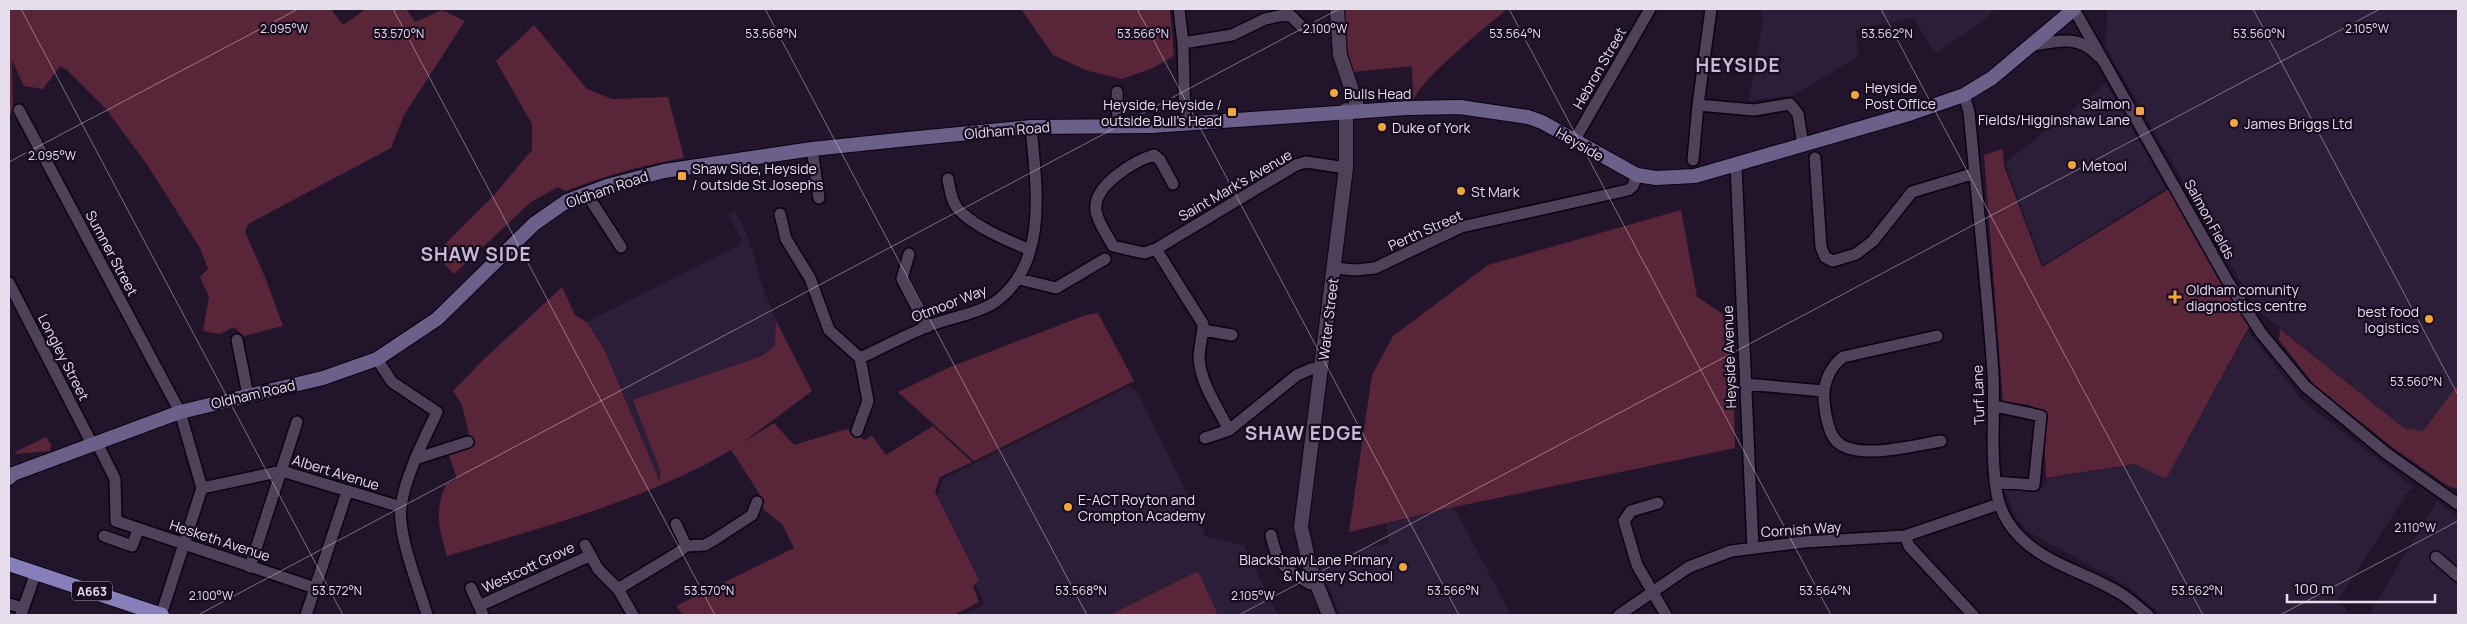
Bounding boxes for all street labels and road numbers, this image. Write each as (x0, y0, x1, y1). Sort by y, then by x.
street label: Hebron Street (1568, 23, 1630, 112)
street label: Oldham Road (964, 117, 1050, 143)
street label: Heyside (1553, 123, 1607, 165)
street label: Saint Mark's Avenue (1175, 145, 1295, 225)
street label: Oldham Road (563, 166, 651, 212)
street label: Salmon Fields (2180, 176, 2240, 262)
street label: Perth Street (1385, 205, 1466, 255)
street label: Sumner Street (81, 207, 143, 299)
street label: Water Street (1314, 276, 1343, 361)
street label: Otmoor Way (909, 280, 990, 326)
street label: Heyside Avenue (1718, 305, 1740, 409)
street label: Longley Street (34, 311, 94, 404)
street label: Turf Lane (1967, 365, 1989, 425)
street label: Oldham Road (209, 375, 297, 413)
street label: Albert Avenue (290, 450, 382, 494)
street label: Hesketh Avenue (167, 515, 273, 565)
street label: Cornish Way (1760, 517, 1842, 541)
street label: Westcott Grove (479, 537, 577, 597)
road number: A663 (72, 582, 112, 600)

